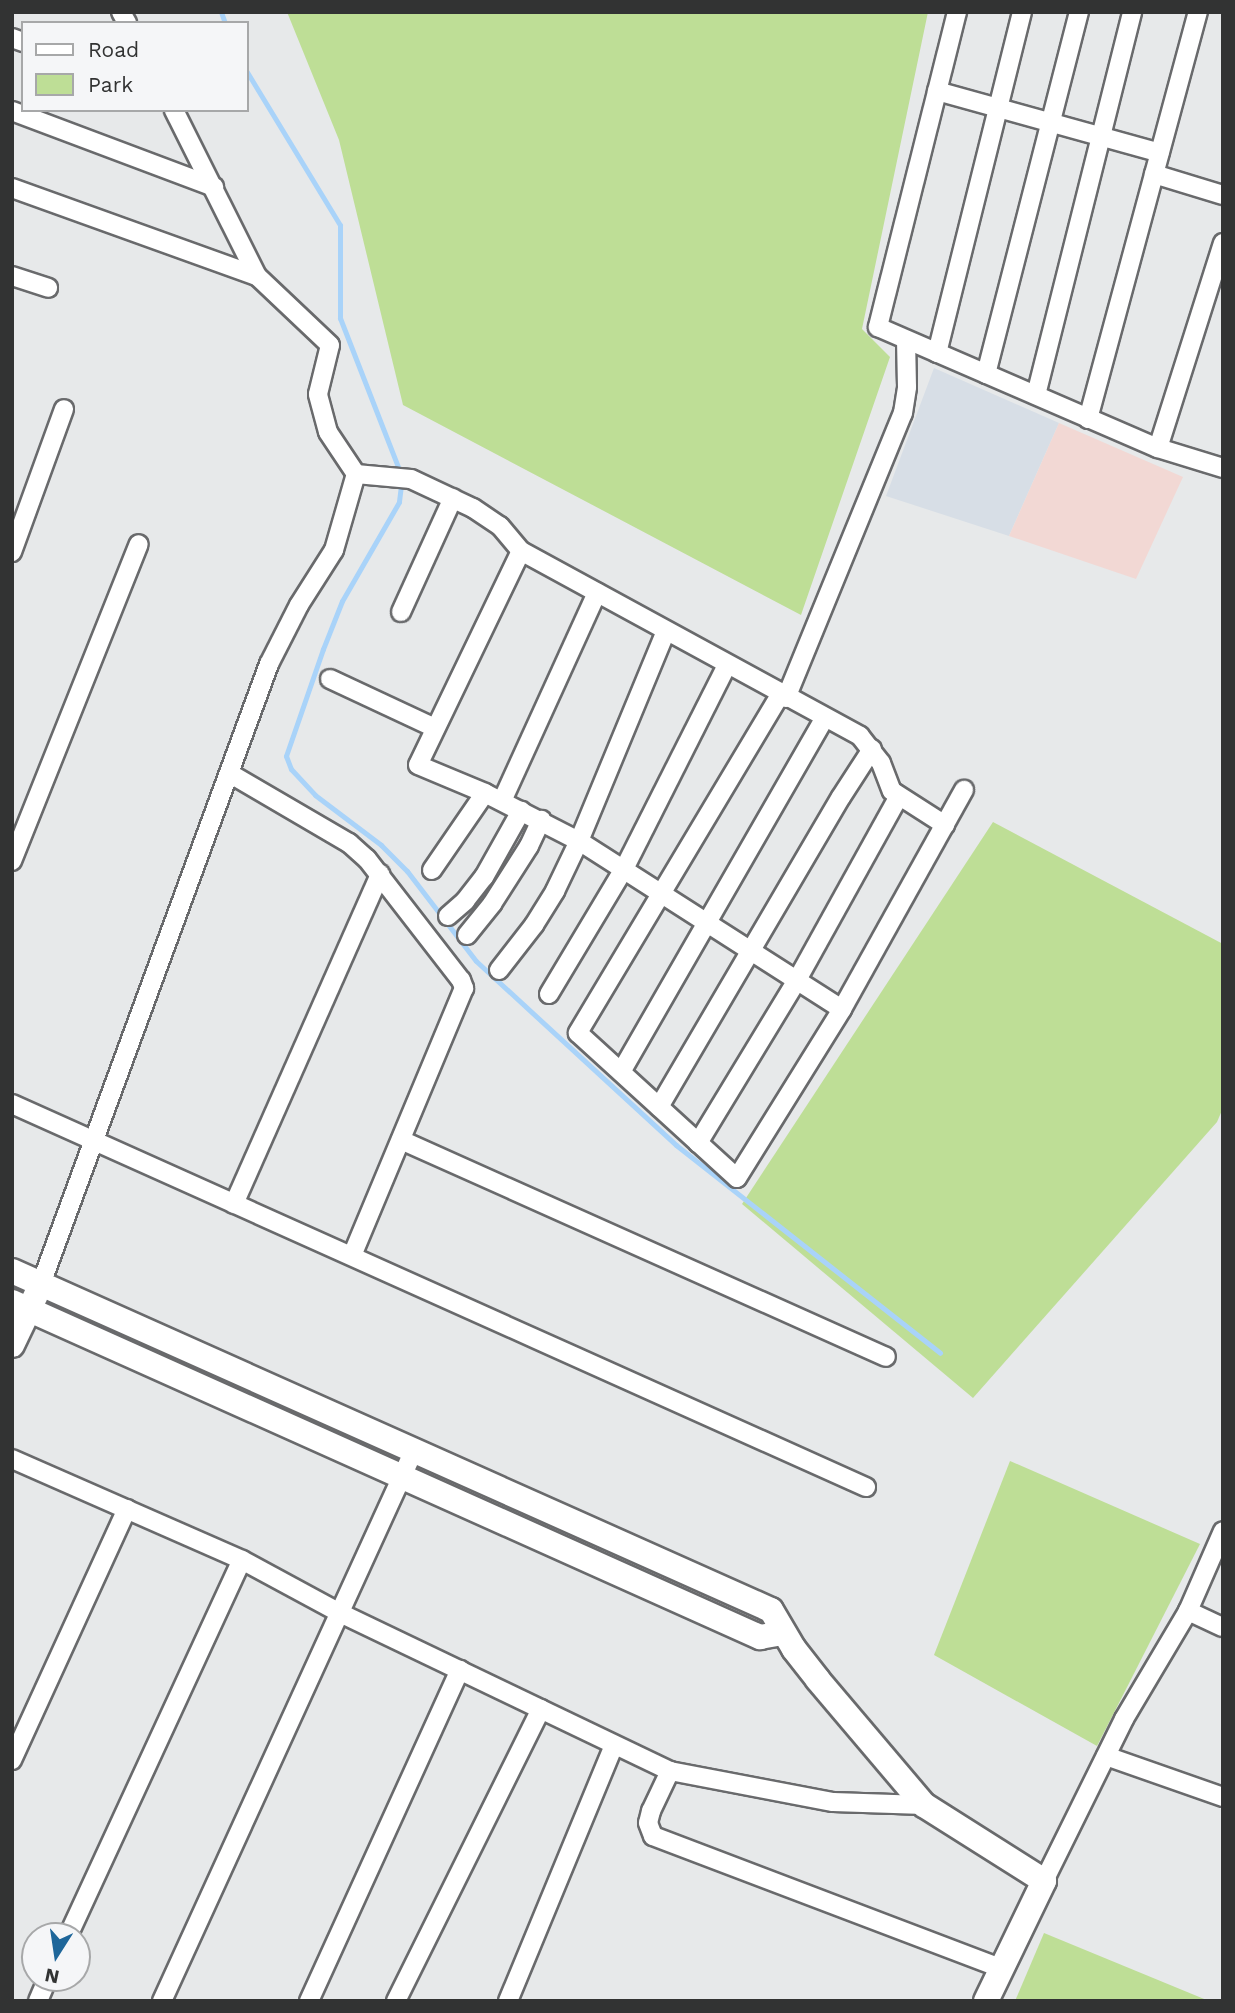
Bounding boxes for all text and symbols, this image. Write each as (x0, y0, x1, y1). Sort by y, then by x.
legend (21, 21, 248, 112)
text: Road (88, 37, 139, 62)
text: Park (88, 72, 133, 97)
north arrow (21, 1922, 91, 1992)
text: N (43, 1963, 61, 1989)

